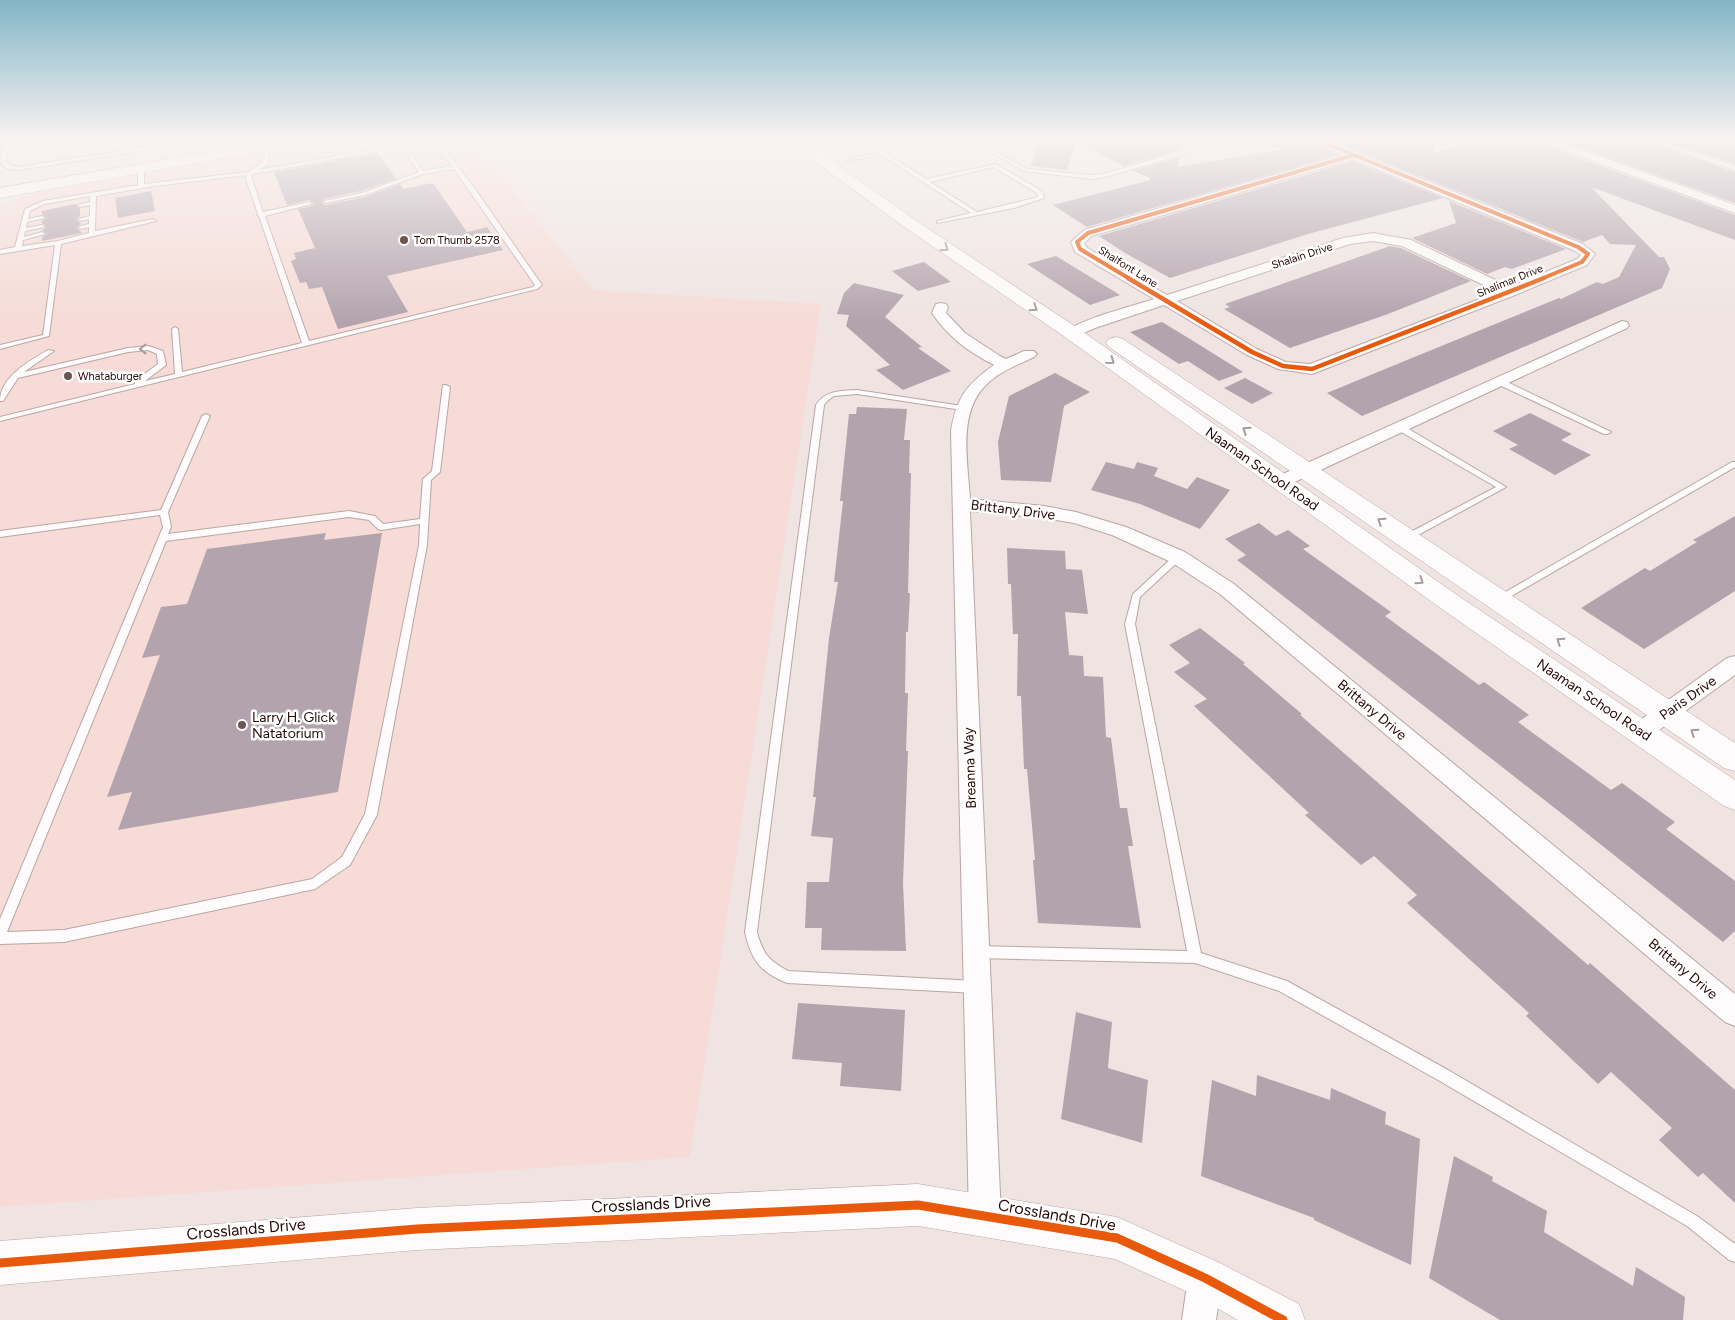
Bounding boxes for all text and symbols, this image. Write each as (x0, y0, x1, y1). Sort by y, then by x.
marker: Tom Thumb 2578 (398, 234, 410, 246)
place label: Tom Thumb 2578 (414, 234, 500, 247)
street label: Shalain Drive (1270, 240, 1334, 272)
one-way arrow (939, 241, 948, 251)
street label: Shalfont Lane (1096, 244, 1160, 290)
street label: Shalimar Drive (1475, 262, 1545, 300)
one-way arrow (1029, 302, 1038, 311)
one-way arrow (139, 344, 147, 354)
one-way arrow (1106, 355, 1115, 365)
marker: Whataburger (62, 370, 74, 382)
place label: Whataburger (78, 370, 143, 383)
street label: Naaman School Road (1202, 423, 1322, 515)
one-way arrow (1243, 427, 1252, 436)
street label: Brittany Drive (970, 496, 1057, 524)
one-way arrow (1377, 518, 1387, 527)
one-way arrow (1414, 575, 1424, 584)
one-way arrow (1556, 638, 1565, 647)
street label: Naaman School Road (1534, 655, 1654, 745)
street label: Paris Drive (1656, 672, 1720, 724)
street label: Brittany Drive (1334, 676, 1410, 744)
place label: Larry H. Glick Natatorium (252, 709, 335, 742)
marker: Larry H. Glick Natatorium (236, 719, 248, 731)
street label: Breanna Way (960, 726, 980, 809)
one-way arrow (1691, 728, 1700, 738)
street label: Brittany Drive (1645, 935, 1721, 1003)
street label: Crosslands Drive (591, 1191, 711, 1217)
street label: Crosslands Drive (996, 1195, 1118, 1235)
street label: Crosslands Drive (186, 1214, 307, 1244)

